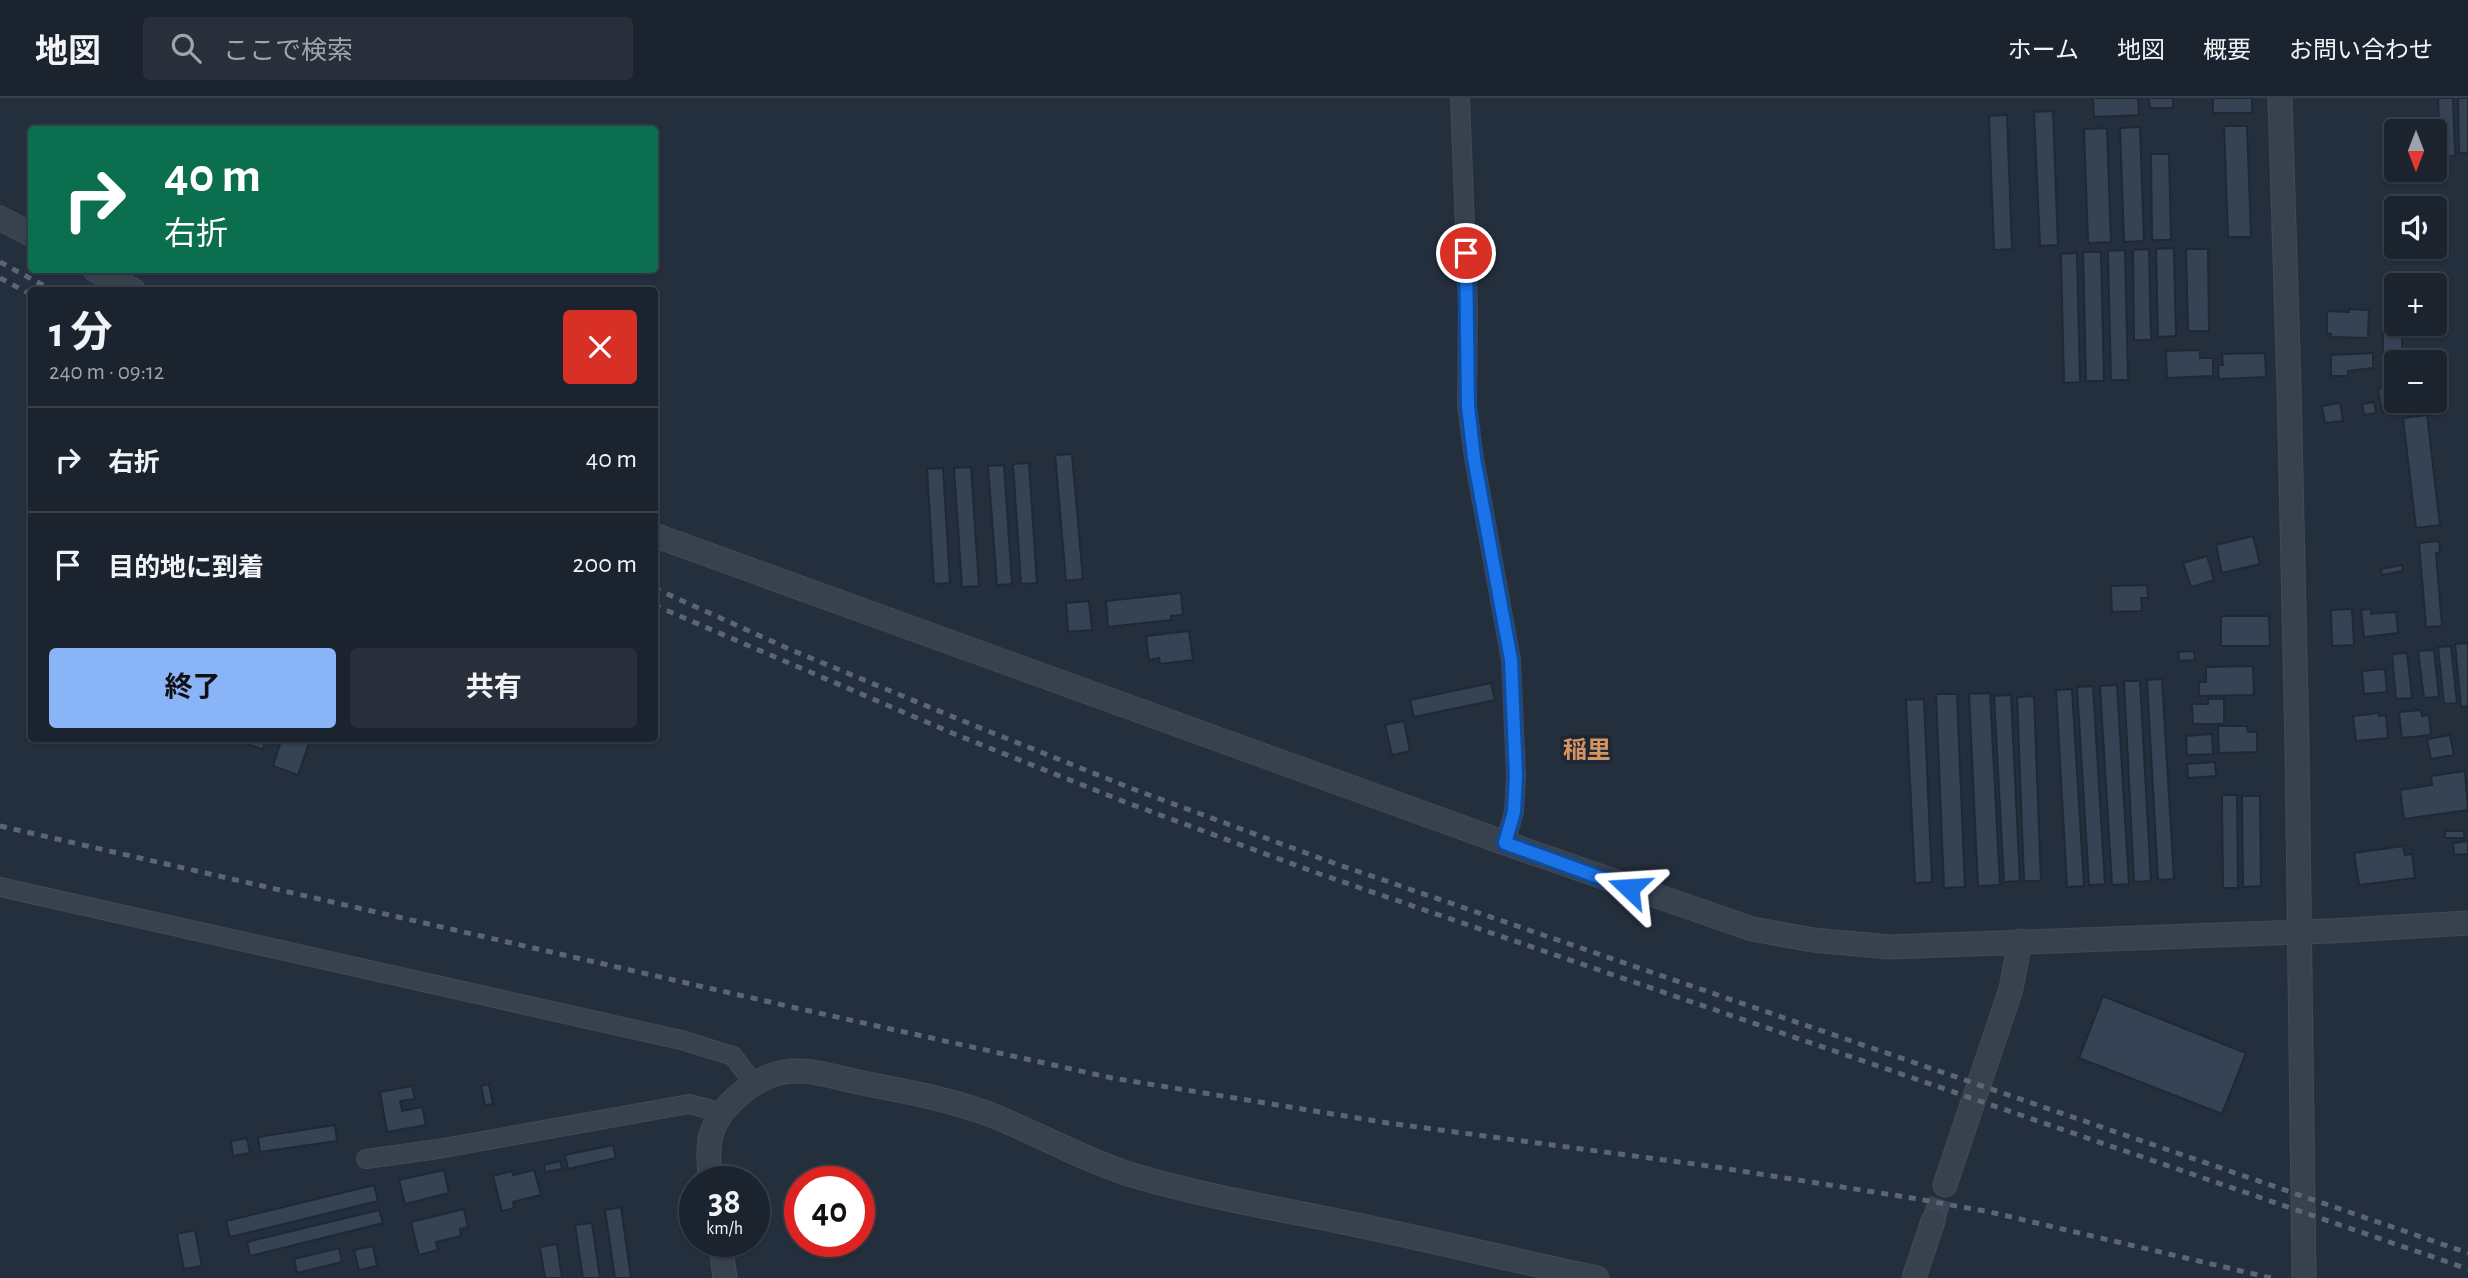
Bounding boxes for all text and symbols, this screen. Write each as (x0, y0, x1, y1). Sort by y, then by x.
search box (143, 17, 633, 80)
icon: search (167, 29, 205, 67)
text: 地図 (35, 36, 101, 69)
text: ここで検索 (223, 38, 353, 64)
text: ホーム (2008, 39, 2079, 63)
text: 地図 (2117, 39, 2165, 63)
text: 概要 (2203, 39, 2251, 63)
text: お問い合わせ (2289, 39, 2433, 63)
north arrow (2384, 119, 2446, 182)
map controls (2384, 119, 2447, 413)
text: 40 m (164, 152, 261, 201)
icon: right (49, 154, 140, 245)
button: sound (2384, 196, 2447, 259)
text: 右折 (164, 218, 228, 250)
pin (1436, 223, 1496, 283)
icon: arrive (1447, 234, 1485, 272)
button: + (2384, 273, 2447, 336)
button: close (563, 310, 637, 384)
text: 1 分 (49, 312, 112, 354)
button: − (2384, 350, 2447, 413)
text: 240 m · 09:12 (49, 361, 164, 384)
icon: right (49, 441, 87, 479)
text: 40 m (586, 446, 637, 472)
text: 右折 (108, 450, 160, 476)
icon: arrive (49, 546, 87, 584)
text: 200 m (573, 551, 637, 577)
text: 目的地に到着 (108, 555, 264, 581)
button: 終了 (49, 648, 336, 728)
button: 共有 (350, 648, 637, 728)
district label: 稲里 (1563, 737, 1611, 763)
position arrow (1592, 851, 1666, 925)
speed limit sign: 40 (784, 1166, 875, 1257)
text: 38 (708, 1185, 741, 1220)
text: km/h (706, 1220, 743, 1238)

